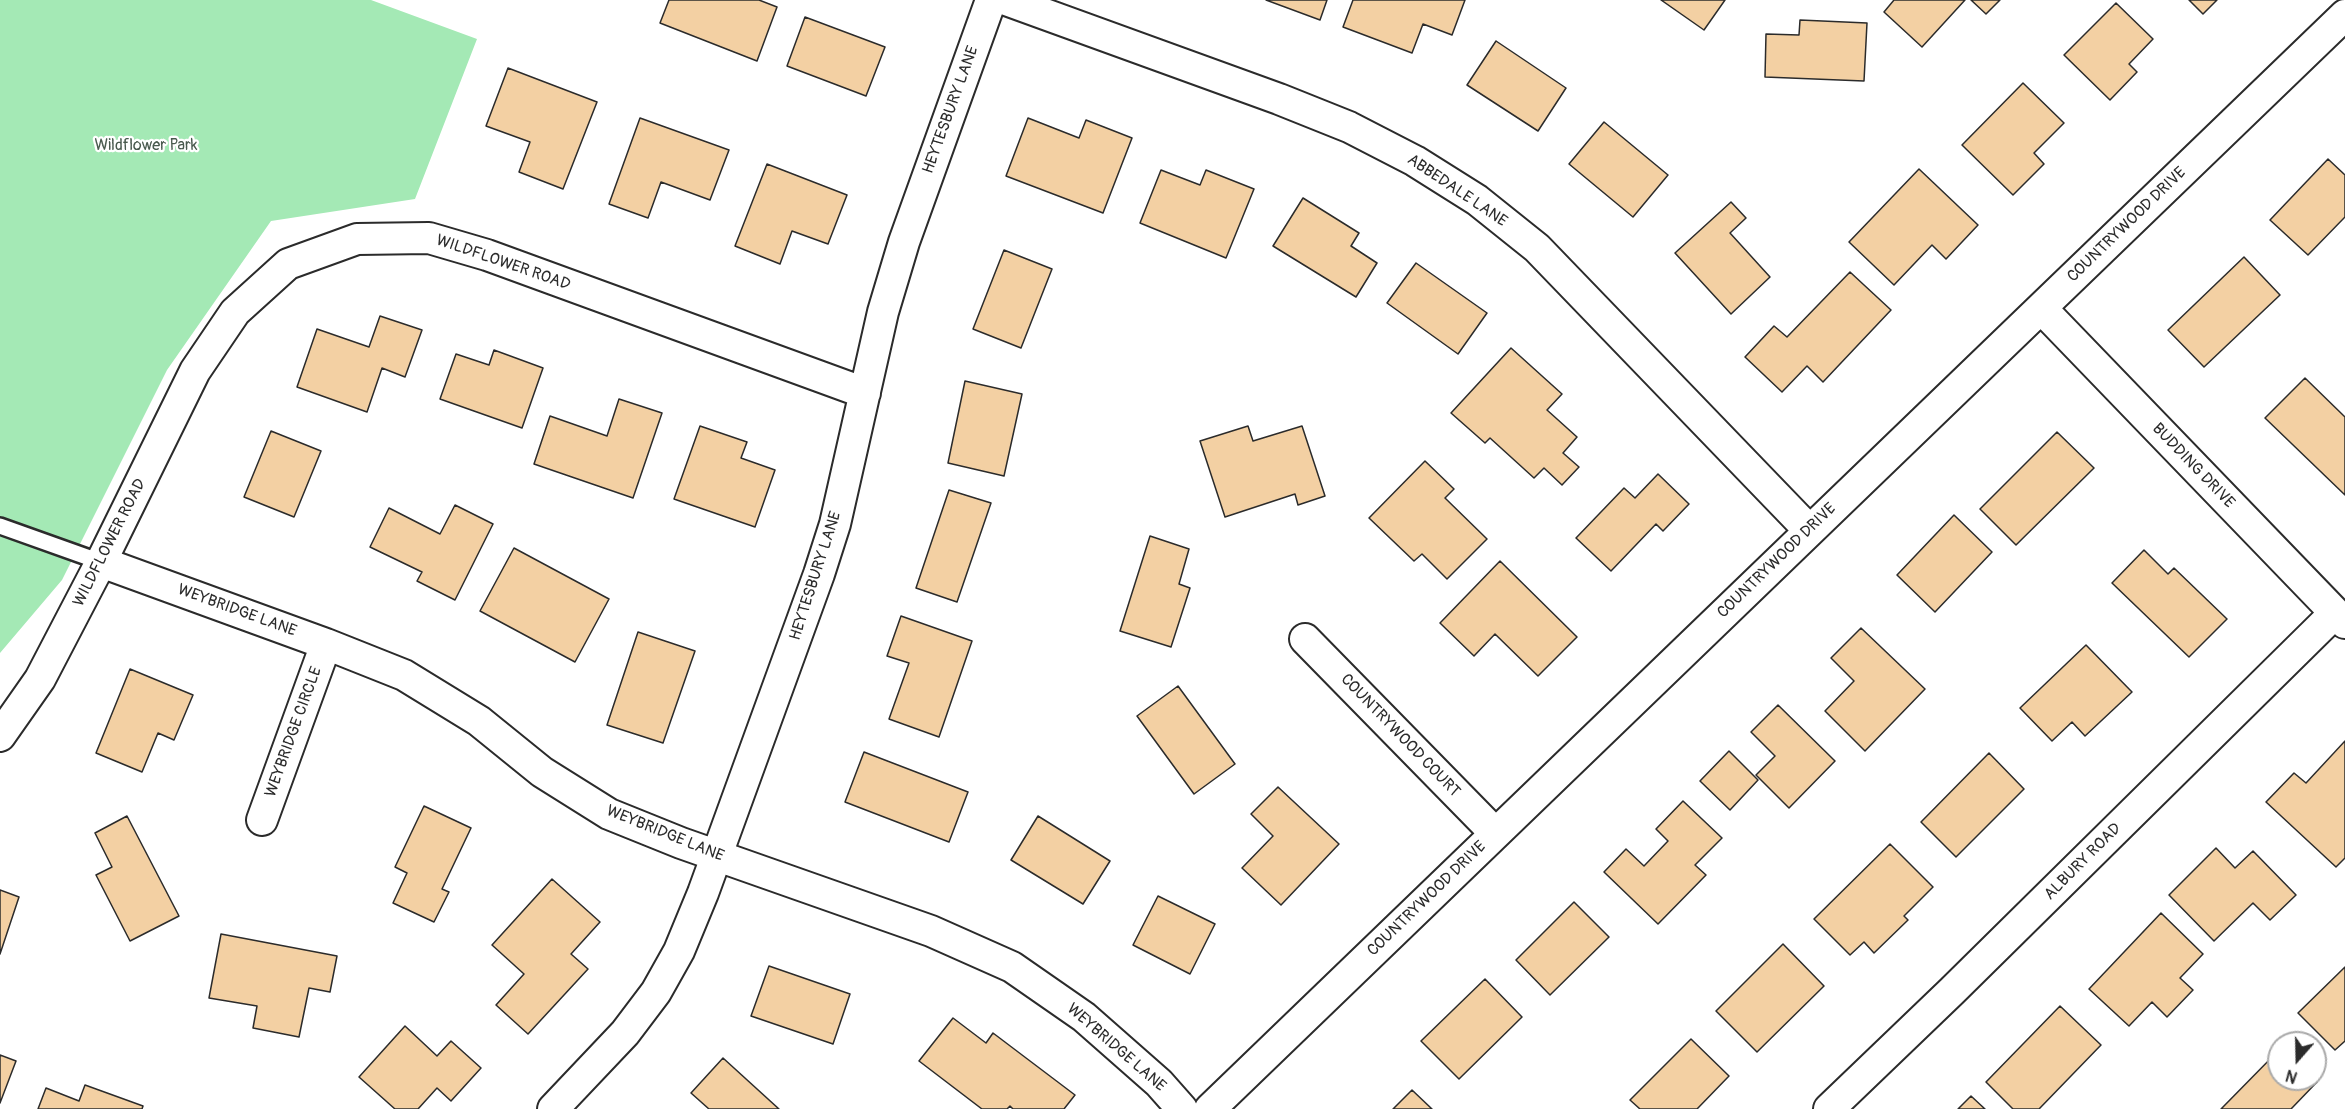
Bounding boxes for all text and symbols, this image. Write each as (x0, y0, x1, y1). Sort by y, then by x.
street label: HEYTESBURY LANE (919, 44, 983, 176)
park label: Wildflower Park (95, 136, 197, 156)
street label: ABBEDALE LANE (1403, 151, 1511, 231)
street label: COUNTRYWOOD DRIVE (2064, 163, 2190, 287)
street label: WILDFLOWER ROAD (433, 231, 573, 295)
street label: BUDDING DRIVE (2148, 419, 2238, 513)
street label: WILDFLOWER ROAD (70, 476, 150, 610)
street label: COUNTRYWOOD DRIVE (1714, 499, 1840, 623)
street label: HEYTESBURY LANE (786, 509, 846, 643)
street label: WEYBRIDGE LANE (175, 581, 299, 641)
street label: WEYBRIDGE CIRCLE (261, 664, 327, 800)
street label: COUNTRYWOOD COURT (1336, 670, 1464, 802)
street label: WEYBRIDGE LANE (603, 802, 727, 866)
street label: ALBURY ROAD (2041, 820, 2125, 904)
street label: COUNTRYWOOD DRIVE (1364, 837, 1490, 961)
street label: WEYBRIDGE LANE (1062, 1000, 1170, 1096)
north arrow (2267, 1031, 2327, 1091)
text: N (2283, 1065, 2300, 1087)

